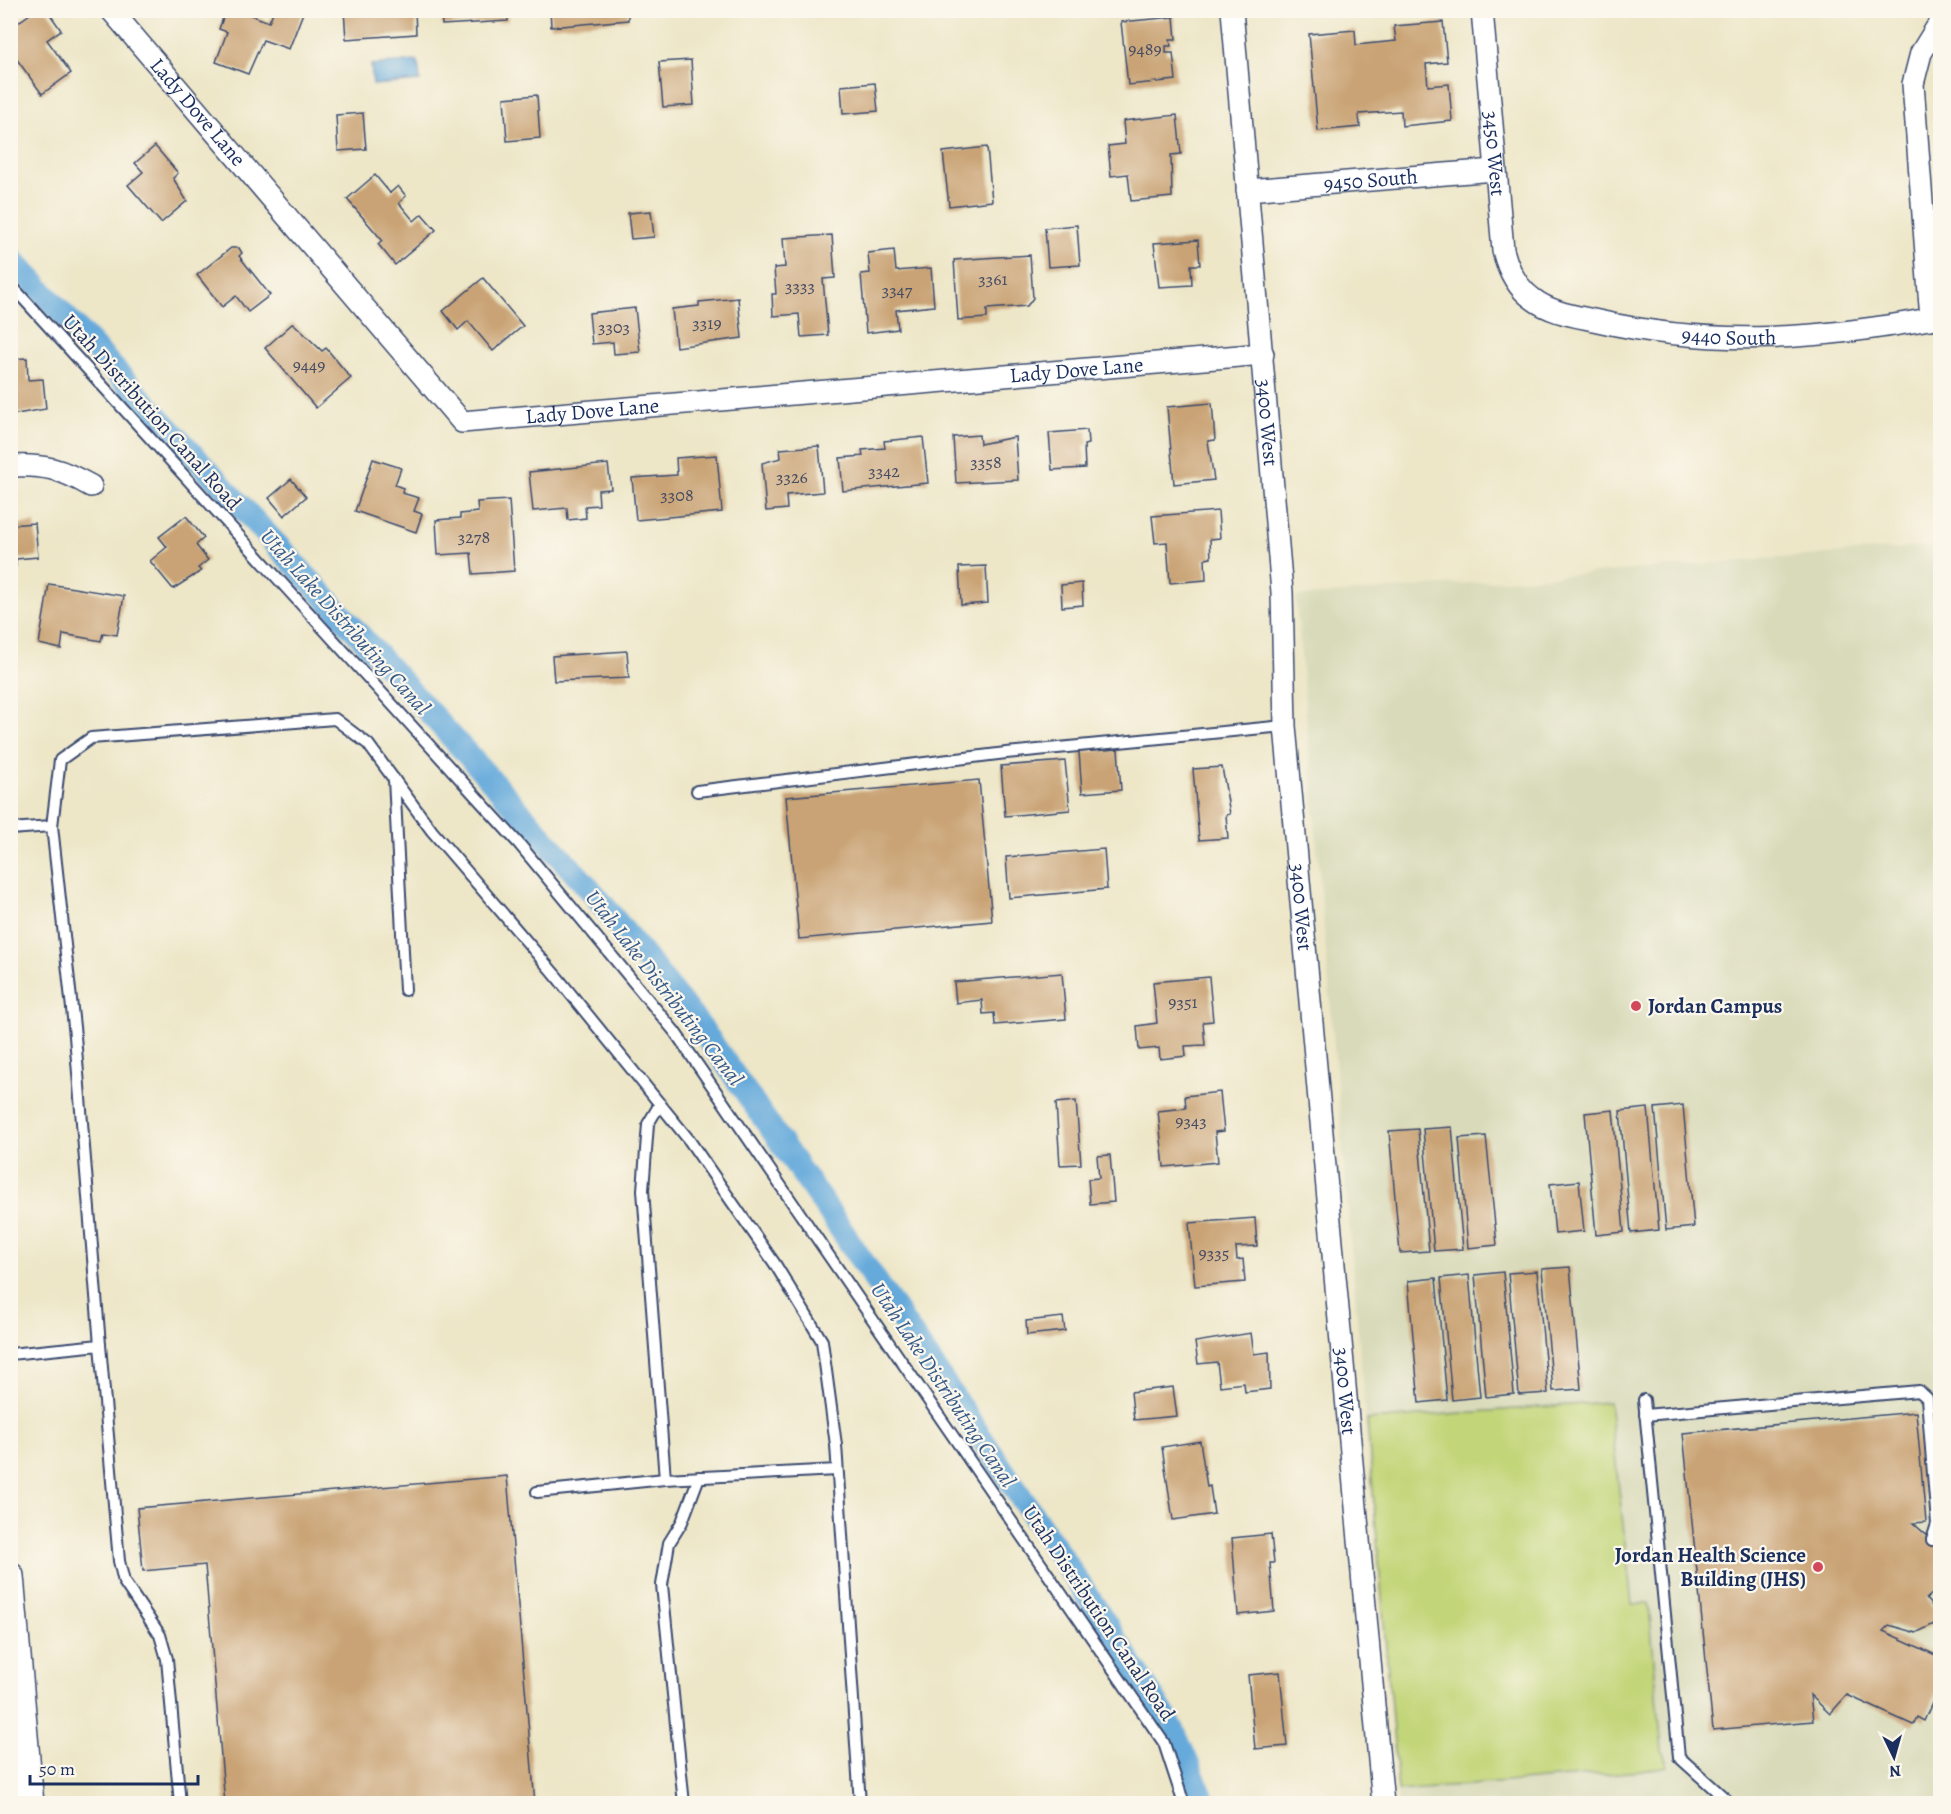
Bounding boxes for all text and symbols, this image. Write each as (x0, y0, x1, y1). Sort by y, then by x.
house number: 9489 (1128, 37, 1162, 61)
street label: Lady Dove Lane (144, 52, 252, 172)
street label: 3450 West (1477, 110, 1512, 197)
street label: 9450 South (1323, 162, 1419, 198)
house number: 3361 (978, 267, 1008, 291)
house number: 3333 (785, 274, 815, 298)
house number: 3347 (882, 278, 913, 302)
street label: Utah Distribution Canal Road (56, 308, 248, 517)
house number: 3319 (692, 311, 722, 335)
house number: 3303 (598, 315, 630, 339)
street label: 9440 South (1680, 321, 1777, 352)
street label: Lady Dove Lane (1009, 350, 1145, 389)
house number: 9449 (293, 353, 325, 377)
street label: 3400 West (1250, 378, 1285, 467)
street label: Lady Dove Lane (524, 391, 660, 431)
house number: 3358 (970, 450, 1002, 474)
house number: 3342 (868, 459, 900, 483)
house number: 3326 (776, 465, 808, 489)
house number: 3308 (660, 483, 694, 507)
water label: Utah Lake Distributing Canal (253, 522, 437, 722)
house number: 3278 (458, 525, 490, 549)
street label: 3400 West (1284, 862, 1319, 952)
water label: Utah Lake Distributing Canal (578, 884, 750, 1093)
house number: 9351 (1168, 990, 1198, 1014)
place label: Jordan Campus (1648, 992, 1782, 1020)
marker: Jordan Campus (1629, 999, 1643, 1013)
house number: 9343 (1175, 1109, 1207, 1133)
house number: 9335 (1199, 1241, 1229, 1265)
water label: Utah Lake Distributing Canal (863, 1277, 1023, 1494)
street label: 3400 West (1328, 1346, 1363, 1436)
street label: Utah Distribution Canal Road (1016, 1500, 1182, 1727)
place label: Jordan Health Science Building (JHS) (1615, 1541, 1806, 1593)
marker: Jordan Health Science Building (JHS) (1811, 1560, 1825, 1574)
north arrow (1864, 1727, 1924, 1787)
scale bar (30, 1748, 198, 1786)
text: 50 m (39, 1757, 75, 1781)
text: N (1888, 1759, 1902, 1782)

